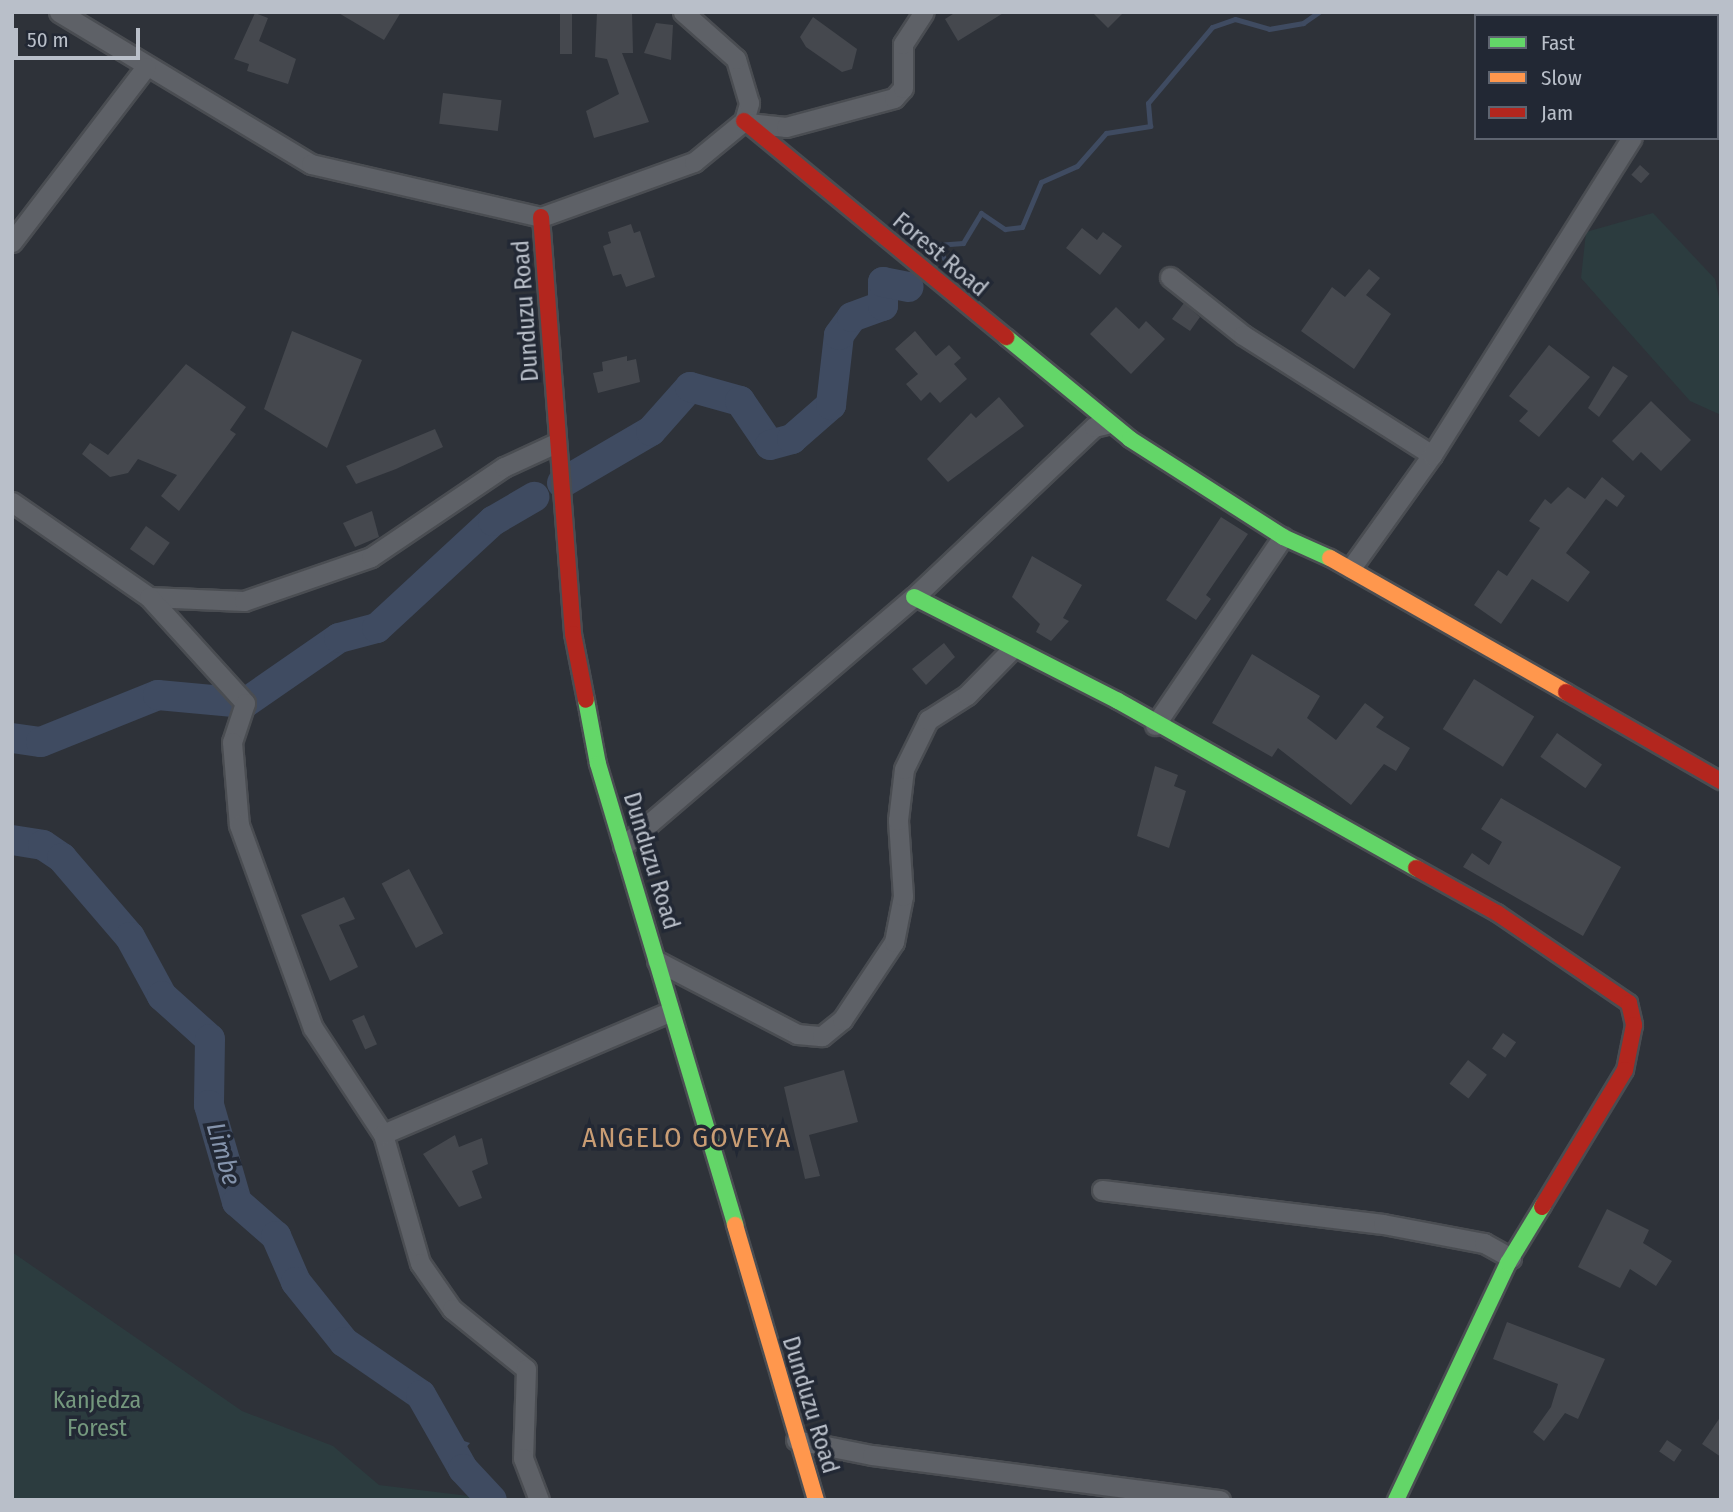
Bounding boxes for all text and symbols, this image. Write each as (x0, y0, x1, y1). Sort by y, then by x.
scale bar (18, 14, 144, 58)
legend (1474, 14, 1719, 140)
text: 50 m (27, 27, 69, 53)
text: Fast (1541, 30, 1575, 56)
text: Slow (1541, 65, 1582, 91)
text: Jam (1541, 100, 1573, 126)
street label: Forest Road (887, 207, 993, 303)
street label: Dunduzu Road (507, 239, 545, 383)
street label: Dunduzu Road (617, 789, 685, 933)
water label: Limbe (199, 1119, 247, 1189)
district label: ANGELO GOVEYA (584, 1121, 790, 1155)
street label: Dunduzu Road (776, 1333, 844, 1477)
park label: Kanjedza Forest (53, 1387, 141, 1443)

